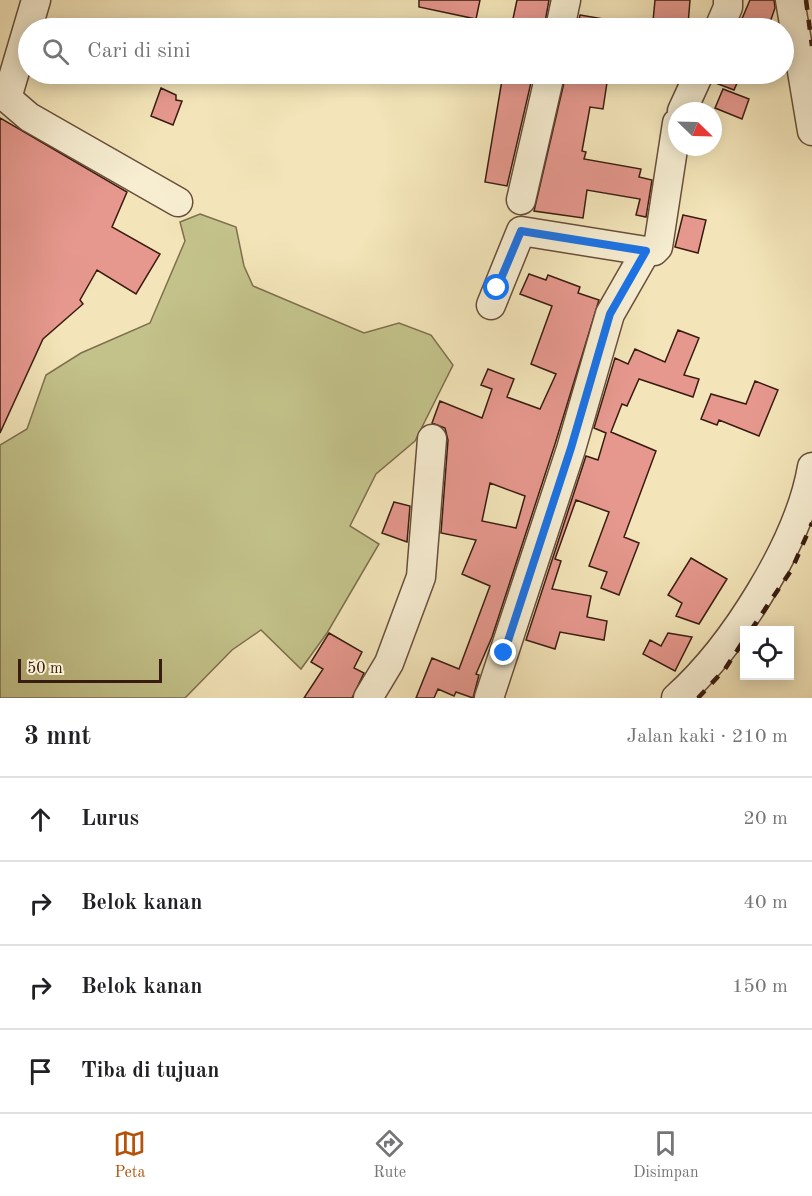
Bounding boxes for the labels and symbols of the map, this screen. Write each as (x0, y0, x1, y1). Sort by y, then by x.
north arrow (668, 102, 722, 156)
route start (483, 274, 509, 300)
route end (490, 639, 516, 665)
scale bar (18, 656, 162, 684)

